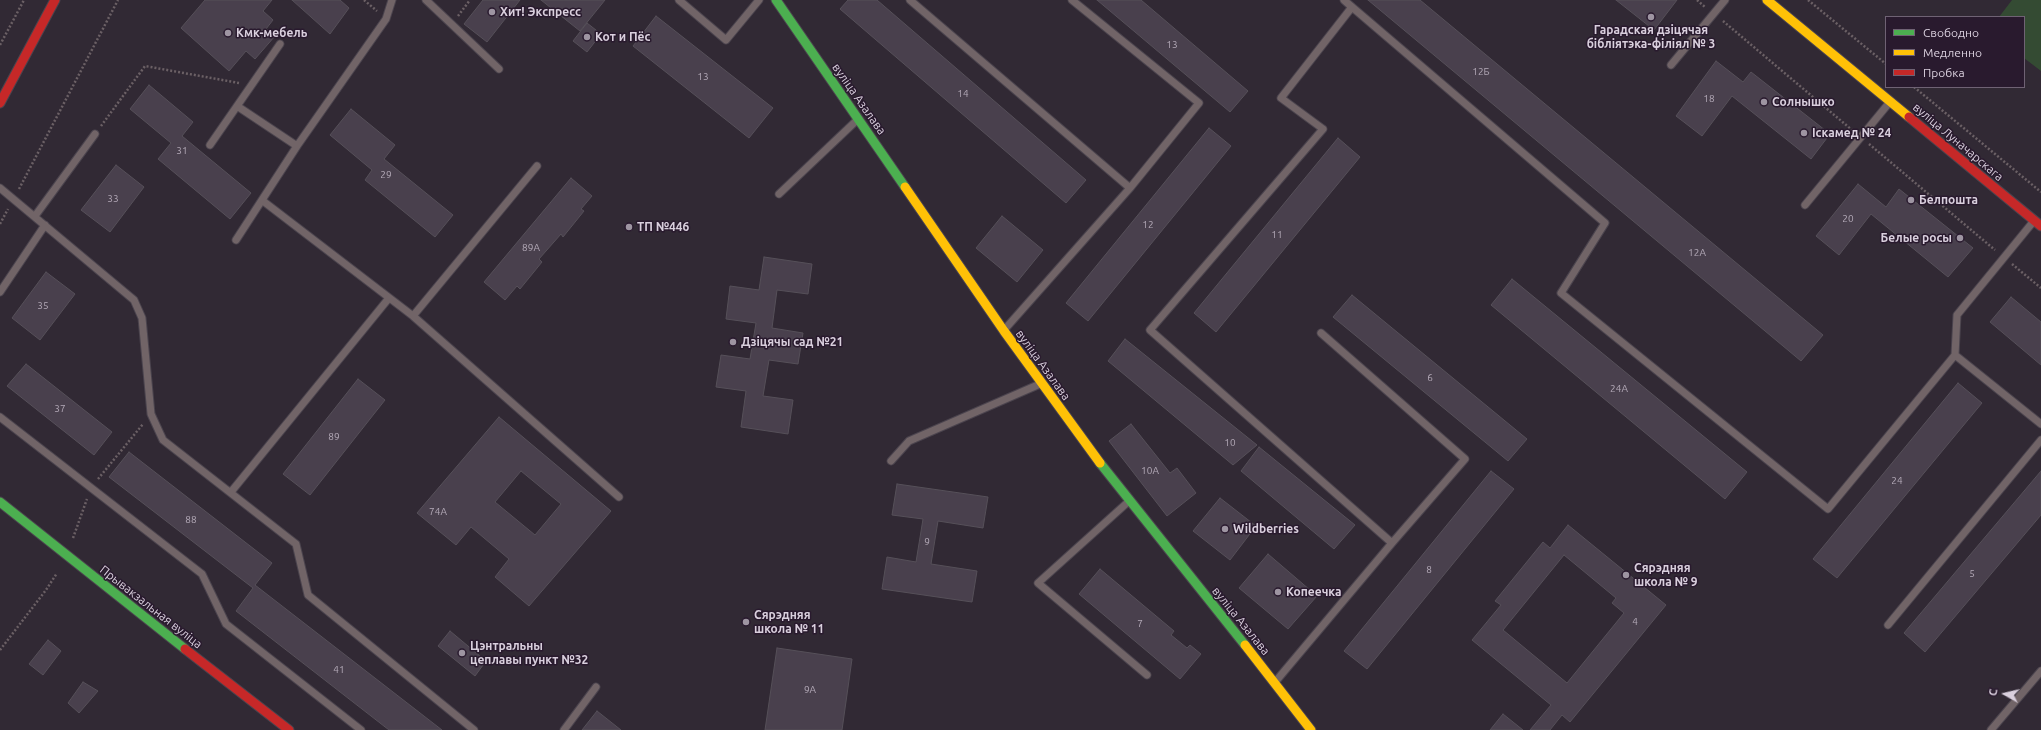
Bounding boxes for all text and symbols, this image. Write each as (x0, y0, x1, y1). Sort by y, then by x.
place label: Хит! Экспресс (500, 5, 581, 19)
marker: Хит! Экспресс (487, 7, 497, 17)
marker: Гарадская дзіцячая бібліятэка-філіял № 3 (1646, 12, 1656, 22)
legend (1885, 16, 2025, 88)
place label: Гарадская дзіцячая бібліятэка-філіял № 3 (1587, 23, 1715, 51)
place label: Кмк-мебель (236, 26, 307, 40)
text: Свободно (1923, 26, 1979, 39)
marker: Кмк-мебель (223, 28, 233, 38)
place label: Кот и Пёс (595, 30, 650, 44)
marker: Кот и Пёс (582, 32, 592, 42)
house number: 13 (1166, 39, 1178, 51)
text: Медленно (1923, 46, 1982, 59)
street label: вуліца Азалава (829, 61, 889, 137)
house number: 12Б (1472, 66, 1490, 78)
text: Пробка (1923, 66, 1965, 79)
house number: 13 (697, 71, 709, 83)
house number: 14 (957, 88, 969, 100)
house number: 18 (1703, 93, 1715, 105)
place label: Солнышко (1772, 95, 1835, 109)
marker: Солнышко (1759, 97, 1769, 107)
street label: вуліца Луначарскага (1910, 100, 2006, 184)
place label: Іскамед № 24 (1812, 126, 1891, 140)
marker: Іскамед № 24 (1799, 128, 1809, 138)
house number: 31 (176, 145, 188, 157)
house number: 29 (380, 169, 392, 181)
house number: 33 (107, 193, 119, 205)
place label: Белпошта (1919, 193, 1978, 207)
marker: Белпошта (1906, 195, 1916, 205)
house number: 20 (1842, 213, 1854, 225)
house number: 12 (1142, 219, 1154, 231)
place label: ТП №446 (637, 220, 689, 234)
marker: ТП №446 (624, 222, 634, 232)
house number: 11 (1271, 229, 1283, 241)
place label: Белые росы (1881, 231, 1952, 245)
marker: Белые росы (1955, 233, 1965, 243)
house number: 89А (522, 242, 540, 254)
house number: 12А (1688, 247, 1706, 259)
house number: 35 (37, 300, 49, 312)
street label: вуліца Азалава (1013, 327, 1073, 403)
place label: Дзіцячы сад №21 (741, 335, 843, 349)
marker: Дзіцячы сад №21 (728, 337, 738, 347)
house number: 6 (1427, 372, 1433, 384)
house number: 24А (1610, 383, 1628, 395)
house number: 37 (54, 403, 66, 415)
house number: 89 (328, 431, 340, 443)
house number: 10 (1224, 437, 1236, 449)
house number: 10А (1141, 465, 1159, 477)
house number: 24 (1891, 475, 1903, 487)
house number: 74А (429, 506, 447, 518)
house number: 88 (185, 514, 197, 526)
place label: Wildberries (1233, 522, 1299, 536)
marker: Wildberries (1220, 524, 1230, 534)
house number: 9 (924, 536, 930, 548)
place label: Сярэдняя школа № 9 (1634, 561, 1698, 589)
street label: Прывакзальная вуліца (97, 563, 205, 651)
house number: 8 (1426, 564, 1432, 576)
house number: 5 (1969, 568, 1975, 580)
marker: Сярэдняя школа № 9 (1621, 570, 1631, 580)
street label: вуліца Азалава (1209, 584, 1273, 658)
place label: Копеечка (1286, 585, 1342, 599)
marker: Копеечка (1273, 587, 1283, 597)
place label: Сярэдняя школа № 11 (754, 608, 824, 636)
house number: 4 (1632, 616, 1638, 628)
marker: Сярэдняя школа № 11 (741, 617, 751, 627)
house number: 7 (1137, 618, 1143, 630)
place label: Цэнтральны цеплавы пункт №32 (470, 639, 588, 667)
marker: Цэнтральны цеплавы пункт №32 (457, 648, 467, 658)
house number: 41 (333, 664, 345, 676)
north arrow (1985, 674, 2025, 714)
house number: 9А (804, 684, 816, 696)
text: С (1987, 688, 2000, 697)

